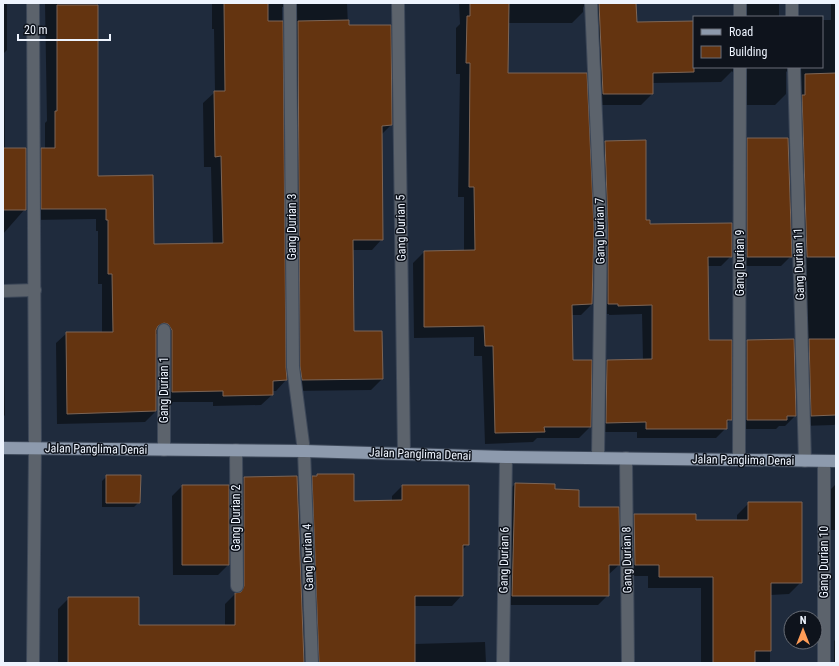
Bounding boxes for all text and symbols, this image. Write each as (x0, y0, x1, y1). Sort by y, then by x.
scale bar (18, 16, 110, 42)
legend (693, 16, 823, 68)
text: 20 m (24, 23, 48, 37)
text: Road (729, 25, 753, 39)
text: Building (729, 45, 767, 59)
street label: Gang Durian 3 (285, 194, 299, 260)
street label: Gang Durian 5 (393, 194, 409, 261)
street label: Gang Durian 7 (592, 197, 608, 264)
street label: Gang Durian 11 (791, 228, 807, 300)
street label: Gang Durian 9 (733, 230, 747, 296)
street label: Gang Durian 1 (157, 357, 171, 423)
street label: Jalan Panglima Denai (45, 441, 147, 457)
street label: Jalan Panglima Denai (369, 445, 471, 463)
street label: Jalan Panglima Denai (692, 452, 794, 468)
street label: Gang Durian 2 (229, 485, 243, 551)
street label: Gang Durian 4 (300, 523, 316, 591)
street label: Gang Durian 6 (496, 526, 512, 593)
street label: Gang Durian 8 (619, 526, 635, 593)
street label: Gang Durian 10 (817, 526, 831, 598)
north arrow (783, 610, 823, 650)
text: N (800, 614, 807, 627)

